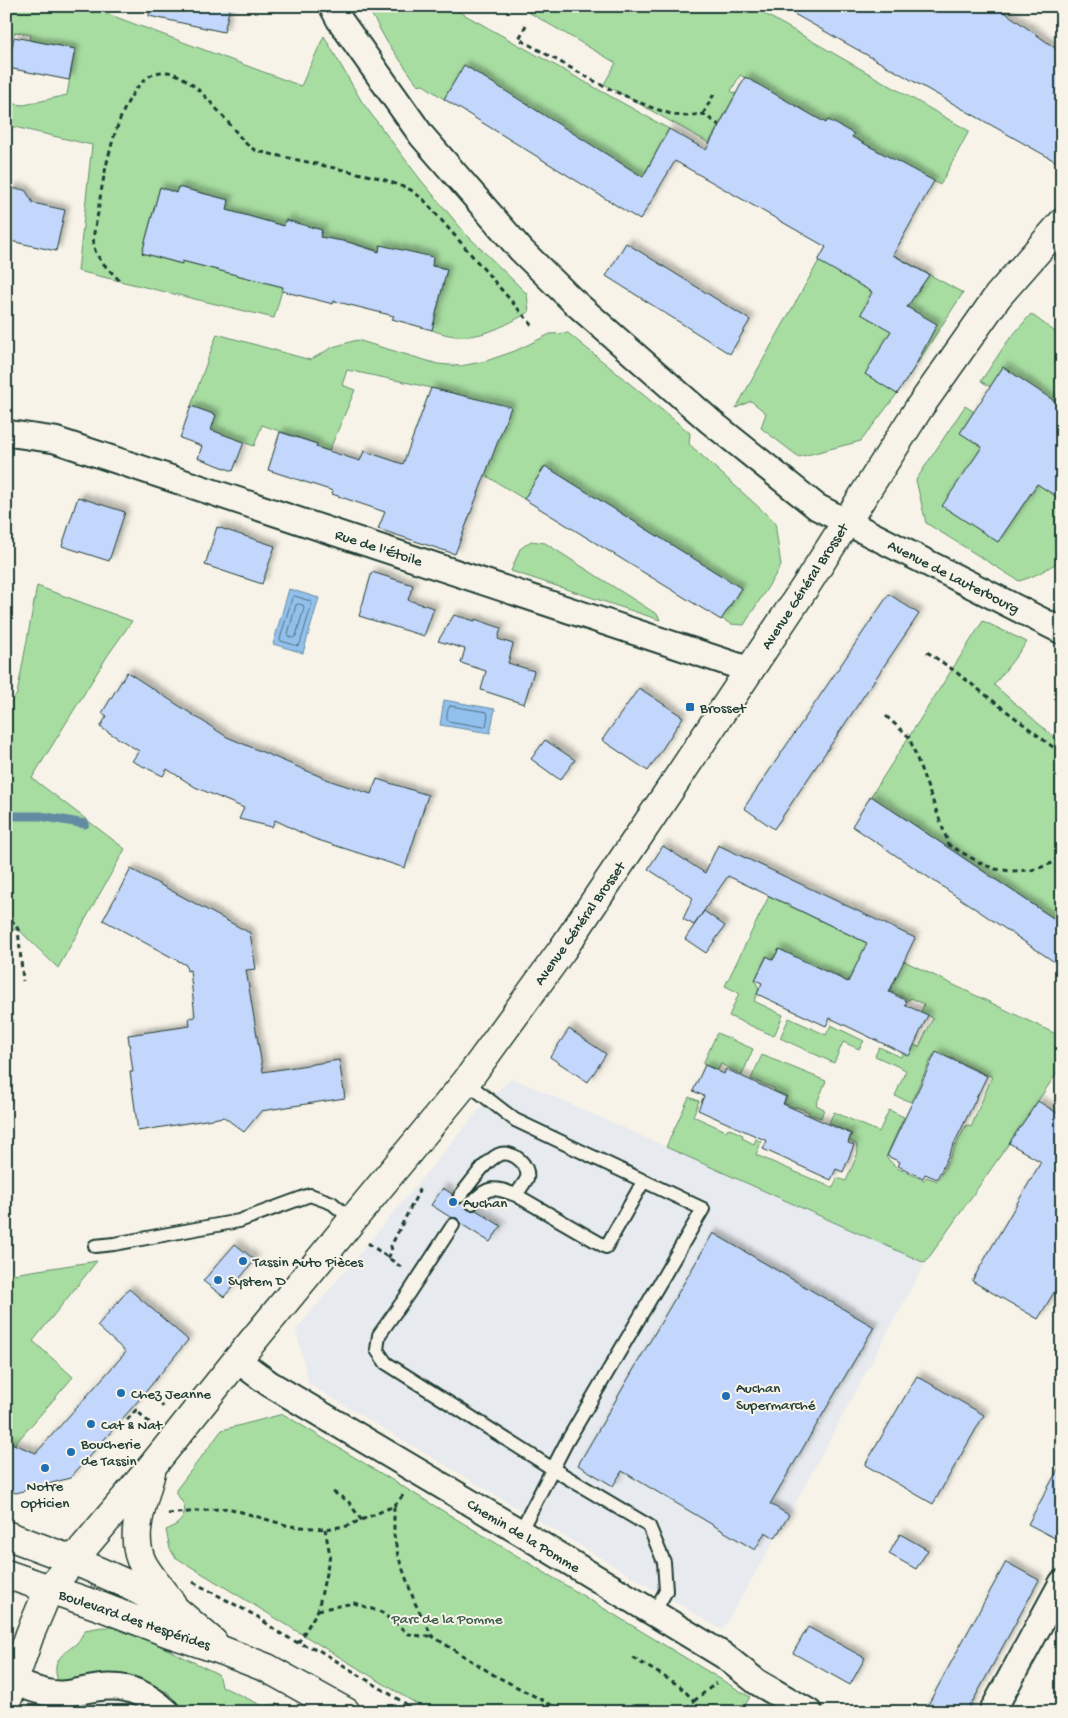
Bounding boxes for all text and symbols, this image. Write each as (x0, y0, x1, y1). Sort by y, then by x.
street label: Avenue Général Brosset (758, 519, 854, 654)
street label: Rue de l'Étoile (332, 526, 425, 572)
street label: Avenue de Lauterbourg (884, 537, 1022, 619)
place label: Brosset (699, 700, 748, 718)
marker: Brosset (684, 701, 696, 713)
street label: Avenue Général Brosset (531, 857, 631, 989)
place label: Auchan (463, 1195, 508, 1213)
marker: Auchan (447, 1196, 459, 1208)
place label: Tassin Auto Pièces (252, 1254, 364, 1272)
marker: Tassin Auto Pièces (237, 1255, 249, 1267)
place label: System D (228, 1273, 286, 1291)
marker: System D (212, 1274, 224, 1286)
place label: Auchan Supermarché (736, 1380, 816, 1415)
place label: Chez Jeanne (131, 1386, 211, 1404)
marker: Chez Jeanne (115, 1387, 127, 1399)
marker: Auchan Supermarché (720, 1390, 732, 1402)
place label: Cat & Nat (101, 1417, 164, 1435)
marker: Cat & Nat (85, 1418, 97, 1430)
place label: Boucherie de Tassin (80, 1436, 141, 1471)
marker: Boucherie de Tassin (65, 1446, 77, 1458)
marker: Notre Opticien (39, 1462, 51, 1474)
place label: Notre Opticien (20, 1478, 70, 1513)
street label: Chemin de la Pomme (463, 1496, 583, 1578)
street label: Boulevard des Hespérides (55, 1586, 213, 1655)
park label: Parc de la Pomme (391, 1611, 503, 1629)

